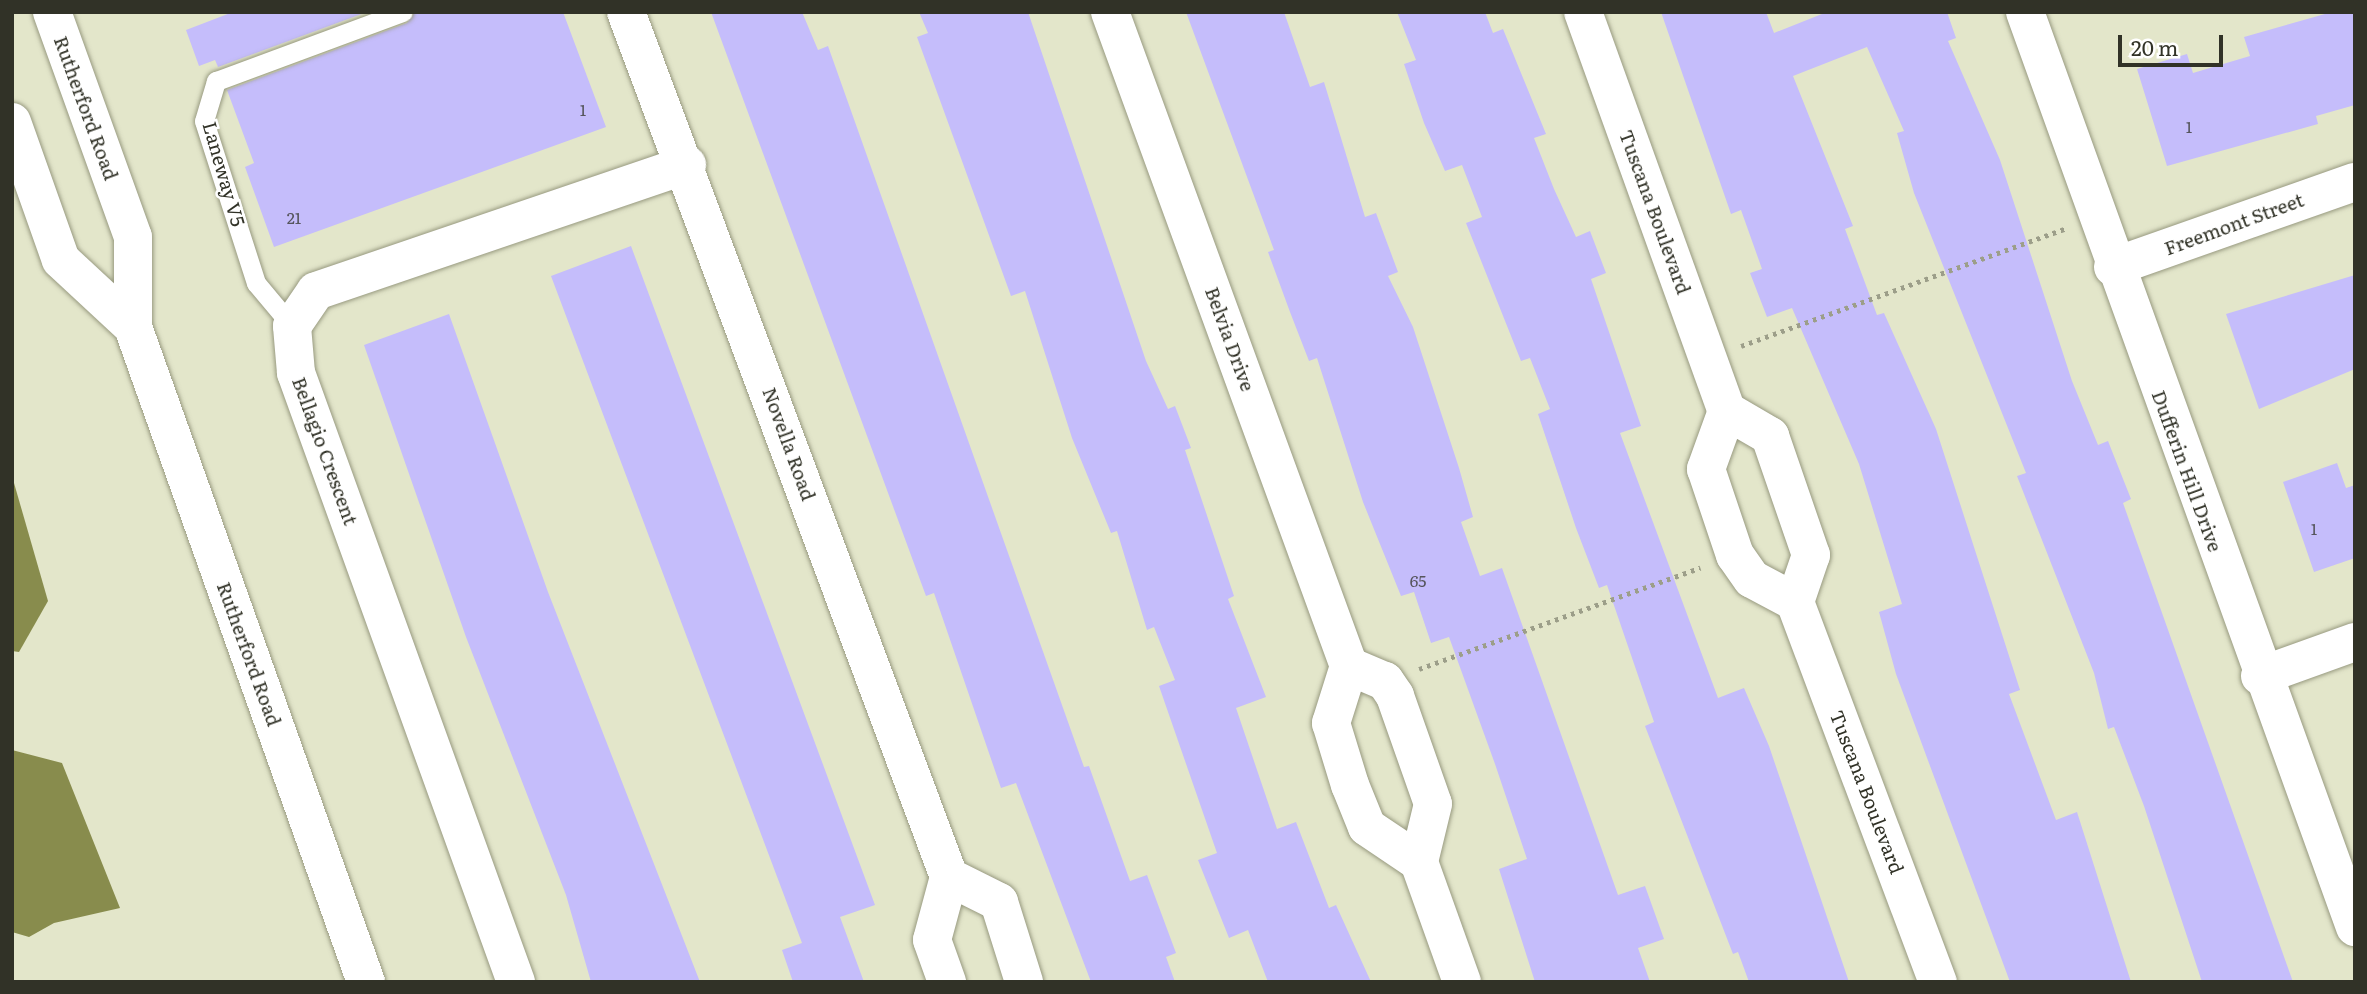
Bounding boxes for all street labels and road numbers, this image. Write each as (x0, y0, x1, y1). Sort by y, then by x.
street label: Rutherford Road (49, 33, 123, 183)
street label: Laneway V5 (198, 119, 250, 229)
street label: Tuscana Boulevard (1615, 127, 1695, 297)
street label: Freemont Street (2161, 188, 2307, 260)
street label: Belvia Drive (1201, 284, 1259, 394)
street label: Bellagio Crescent (288, 374, 362, 528)
street label: Novella Road (758, 384, 820, 504)
street label: Dufferin Hill Drive (2147, 387, 2227, 555)
street label: Rutherford Road (212, 579, 286, 729)
street label: Tuscana Boulevard (1825, 707, 1909, 877)

